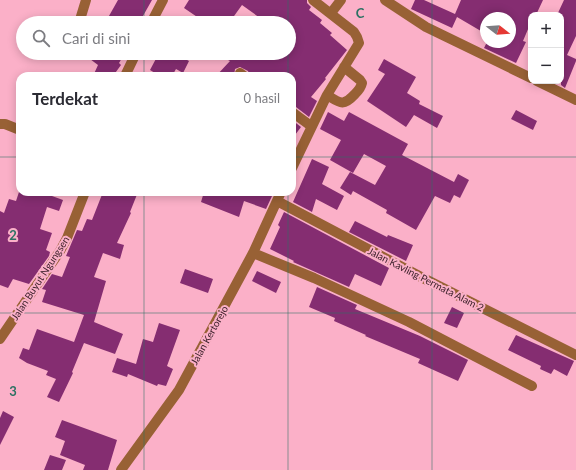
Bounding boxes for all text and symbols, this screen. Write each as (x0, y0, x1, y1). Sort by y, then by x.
text: C (356, 5, 365, 21)
north arrow (480, 12, 516, 48)
map controls (528, 12, 564, 84)
button: + (528, 12, 564, 48)
search box (16, 16, 296, 60)
icon: search (30, 27, 52, 49)
text: Cari di sini (62, 29, 130, 47)
button: − (528, 48, 564, 84)
text: Terdekat (32, 88, 98, 109)
text: 0 hasil (244, 90, 280, 106)
text: 2 (9, 227, 17, 243)
street label: Jalan Buyut Ngungsen (8, 234, 72, 322)
street label: Jalan Kavling Permata Alam 2 (366, 244, 486, 314)
street label: Jalan Kertorejo (188, 303, 230, 367)
text: 3 (9, 383, 17, 399)

